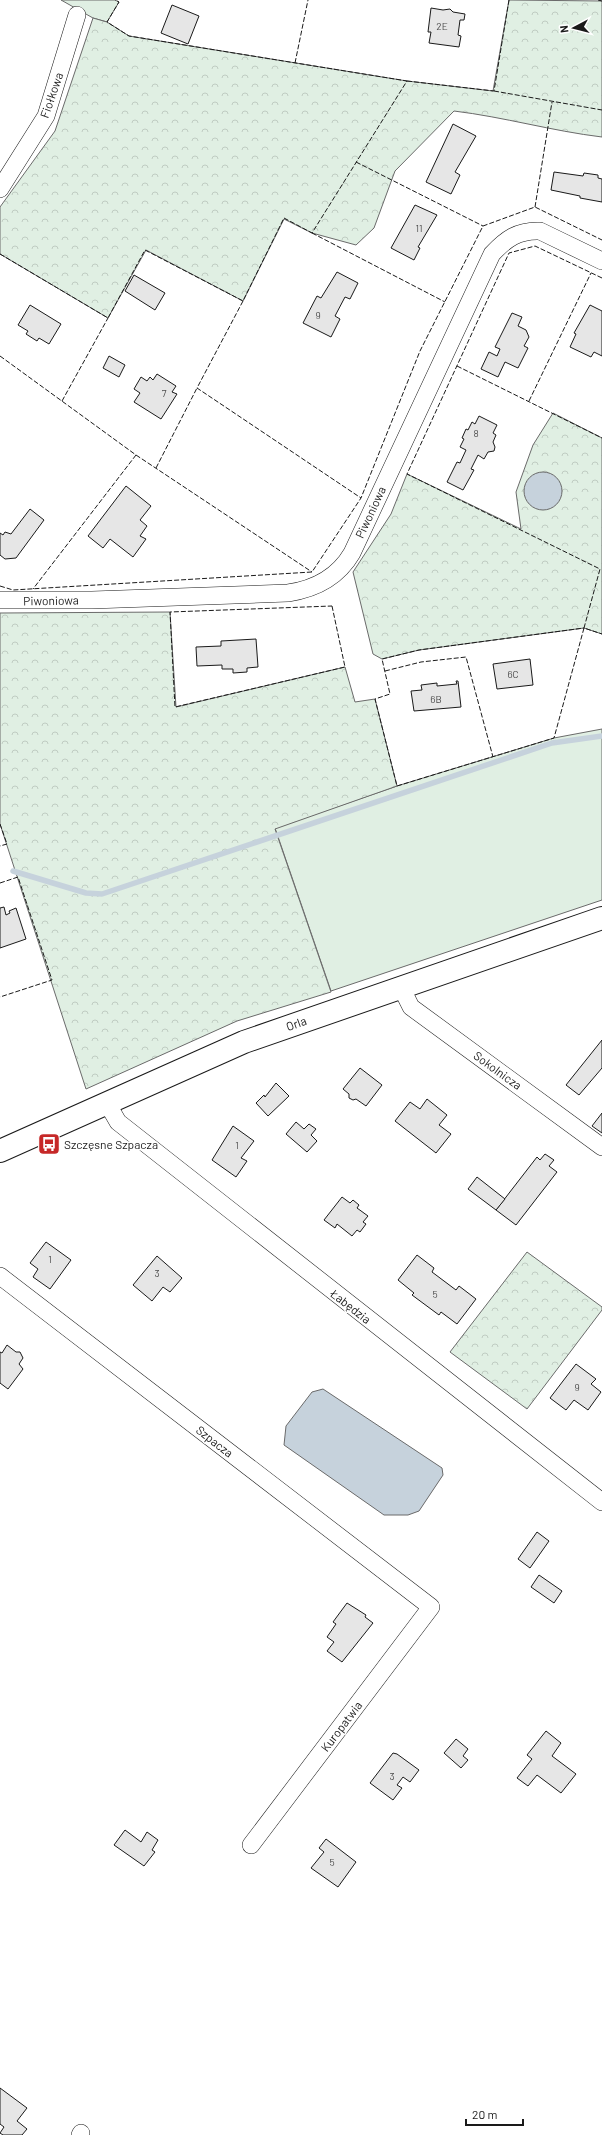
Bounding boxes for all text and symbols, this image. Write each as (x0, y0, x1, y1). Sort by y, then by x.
north arrow (554, 8, 594, 48)
house number: 2E (436, 20, 448, 32)
text: N (557, 25, 570, 34)
street label: Fiołkowa (37, 70, 65, 120)
house number: 11 (415, 222, 423, 234)
house number: 9 (315, 309, 321, 321)
house number: 7 (162, 387, 167, 399)
house number: 8 (473, 427, 479, 439)
street label: Piwoniowa (352, 484, 388, 540)
street label: Piwoniowa (23, 593, 79, 607)
house number: 6C (507, 668, 519, 680)
house number: 6B (430, 693, 442, 705)
street label: Orla (284, 1013, 308, 1033)
street label: Sokolnicza (471, 1048, 525, 1092)
bus stop icon: Szczęsne Szpacza (36, 1131, 62, 1157)
place label: Szczęsne Szpacza (64, 1137, 158, 1151)
house number: 1 (235, 1139, 239, 1151)
house number: 1 (48, 1253, 52, 1265)
house number: 3 (154, 1267, 160, 1279)
street label: Łabędzia (327, 1285, 374, 1326)
house number: 5 (432, 1288, 438, 1300)
house number: 9 (574, 1381, 580, 1393)
street label: Szpacza (194, 1422, 236, 1460)
street label: Kuropatwia (317, 1698, 365, 1754)
house number: 3 (389, 1770, 395, 1782)
house number: 5 (329, 1856, 335, 1868)
scale bar (466, 2101, 523, 2127)
text: 20 m (472, 2107, 498, 2121)

